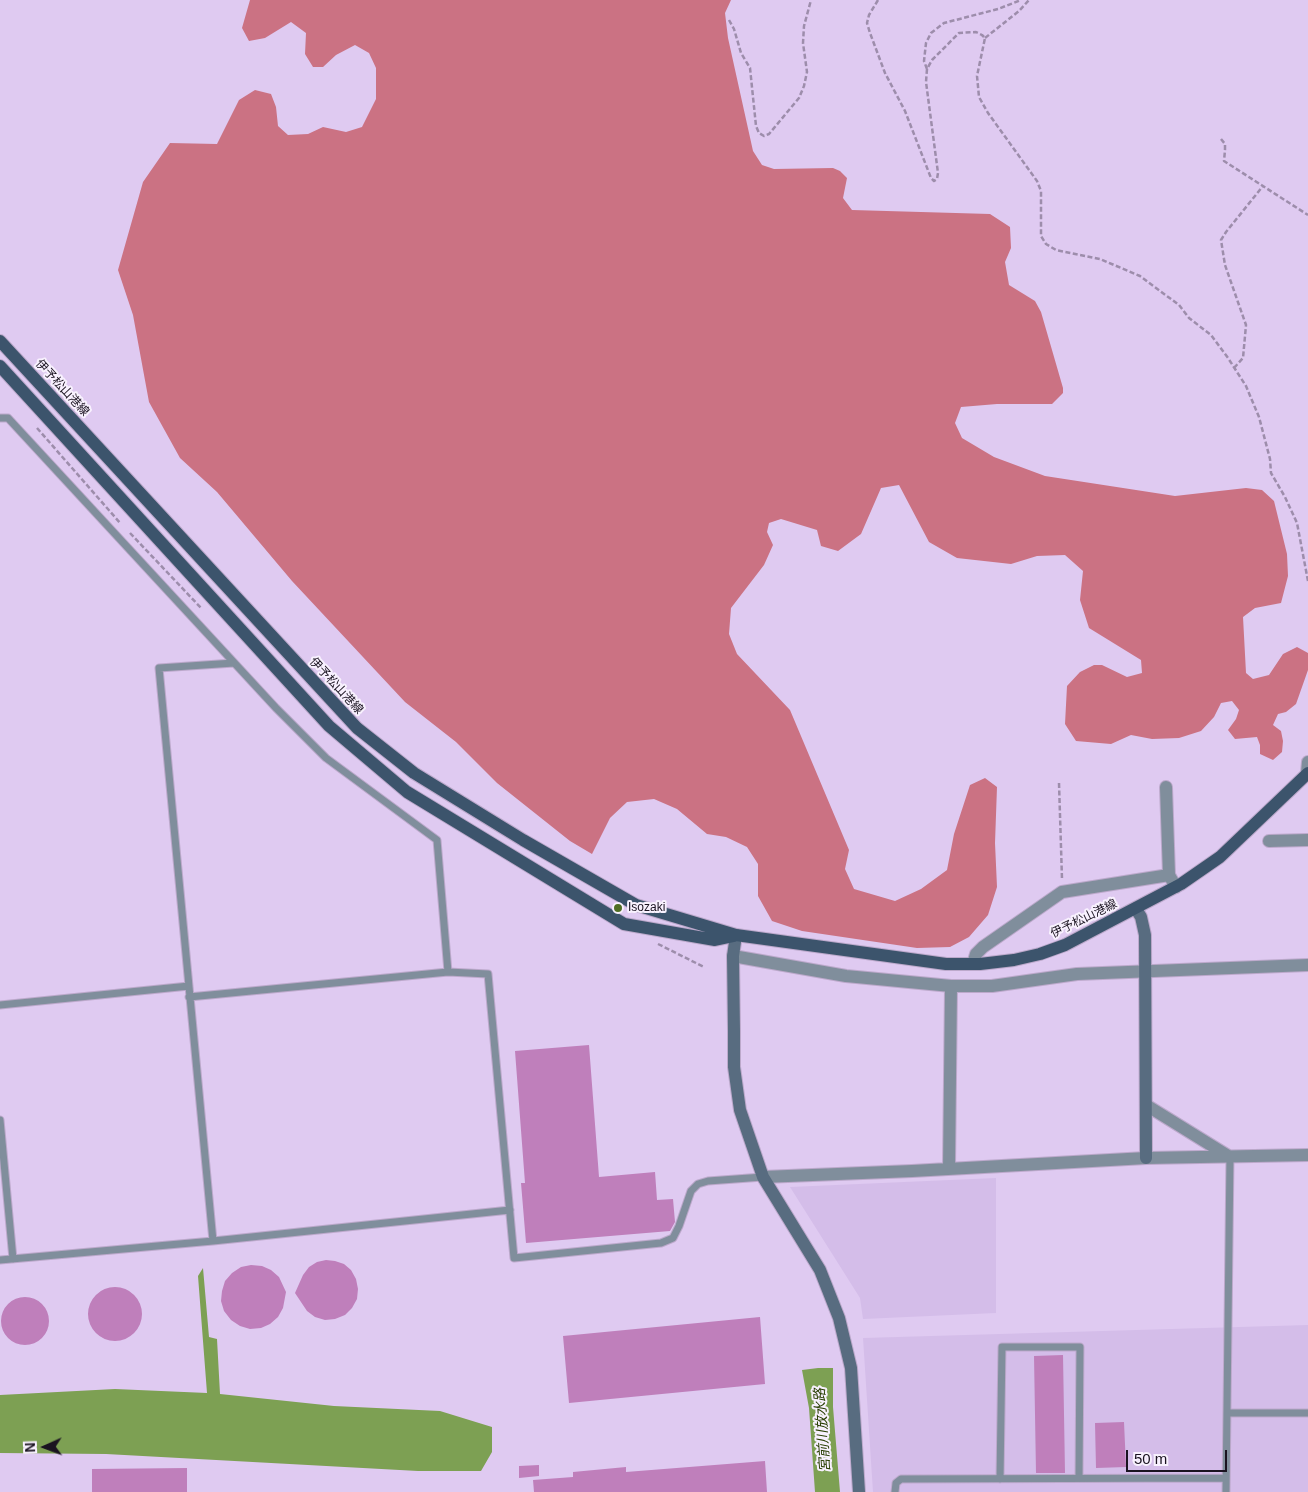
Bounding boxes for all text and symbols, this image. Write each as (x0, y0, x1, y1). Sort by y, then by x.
street label: 伊予松山港線 (32, 357, 92, 419)
street label: 伊予松山港線 (306, 655, 366, 717)
street label: 伊予松山港線 (1048, 897, 1120, 941)
place label: Isozaki (628, 901, 665, 915)
marker: Isozaki (612, 902, 624, 914)
water label: 宮前川放水路 (812, 1388, 834, 1472)
north arrow (20, 1422, 70, 1472)
scale bar (1128, 1440, 1229, 1472)
text: N (22, 1442, 38, 1453)
text: 50 m (1134, 1450, 1167, 1467)

